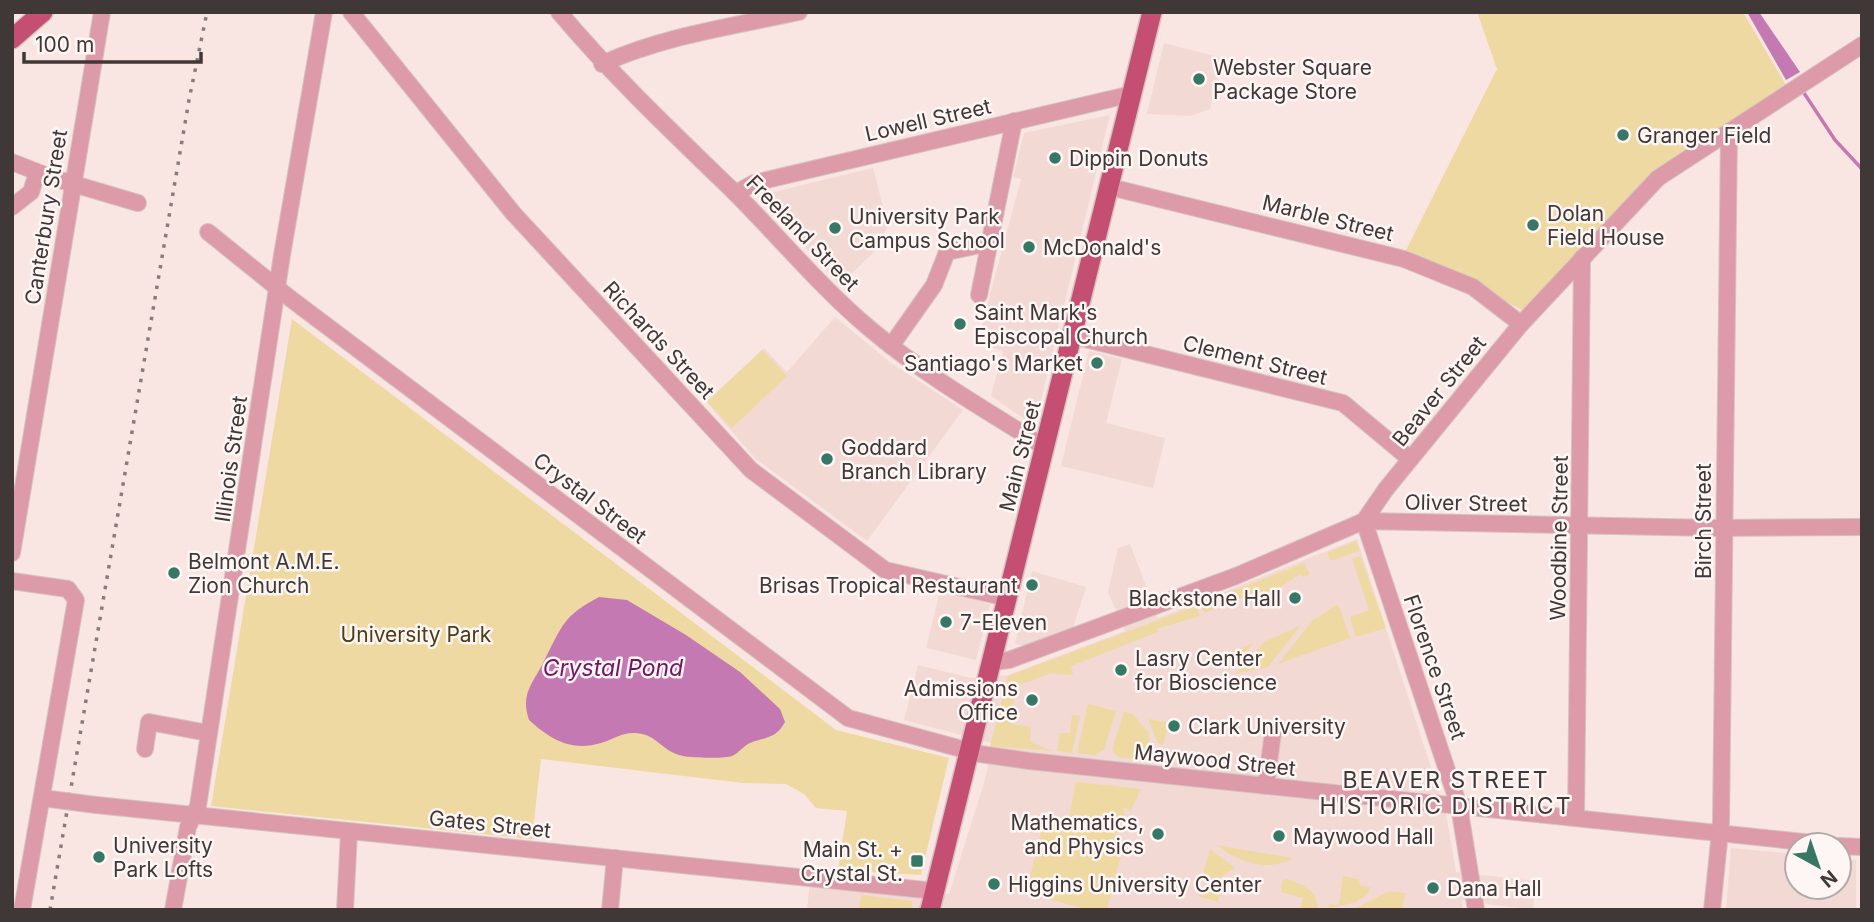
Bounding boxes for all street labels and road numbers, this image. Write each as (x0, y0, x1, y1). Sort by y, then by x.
street label: Lowell Street (863, 93, 994, 147)
street label: Canterbury Street (20, 127, 72, 306)
street label: Freeland Street (742, 170, 865, 296)
street label: Marble Street (1260, 190, 1396, 246)
street label: Richards Street (598, 276, 720, 404)
street label: Clement Street (1180, 330, 1330, 390)
street label: Beaver Street (1387, 331, 1491, 451)
street label: Illinois Street (210, 394, 252, 524)
street label: Main Street (994, 398, 1046, 514)
street label: Crystal Street (528, 447, 652, 549)
street label: Woodbine Street (1545, 455, 1573, 621)
street label: Birch Street (1691, 463, 1716, 579)
street label: Oliver Street (1404, 489, 1528, 517)
street label: Florence Street (1398, 591, 1472, 743)
street label: Maywood Street (1133, 739, 1297, 781)
street label: Gates Street (428, 805, 552, 843)

